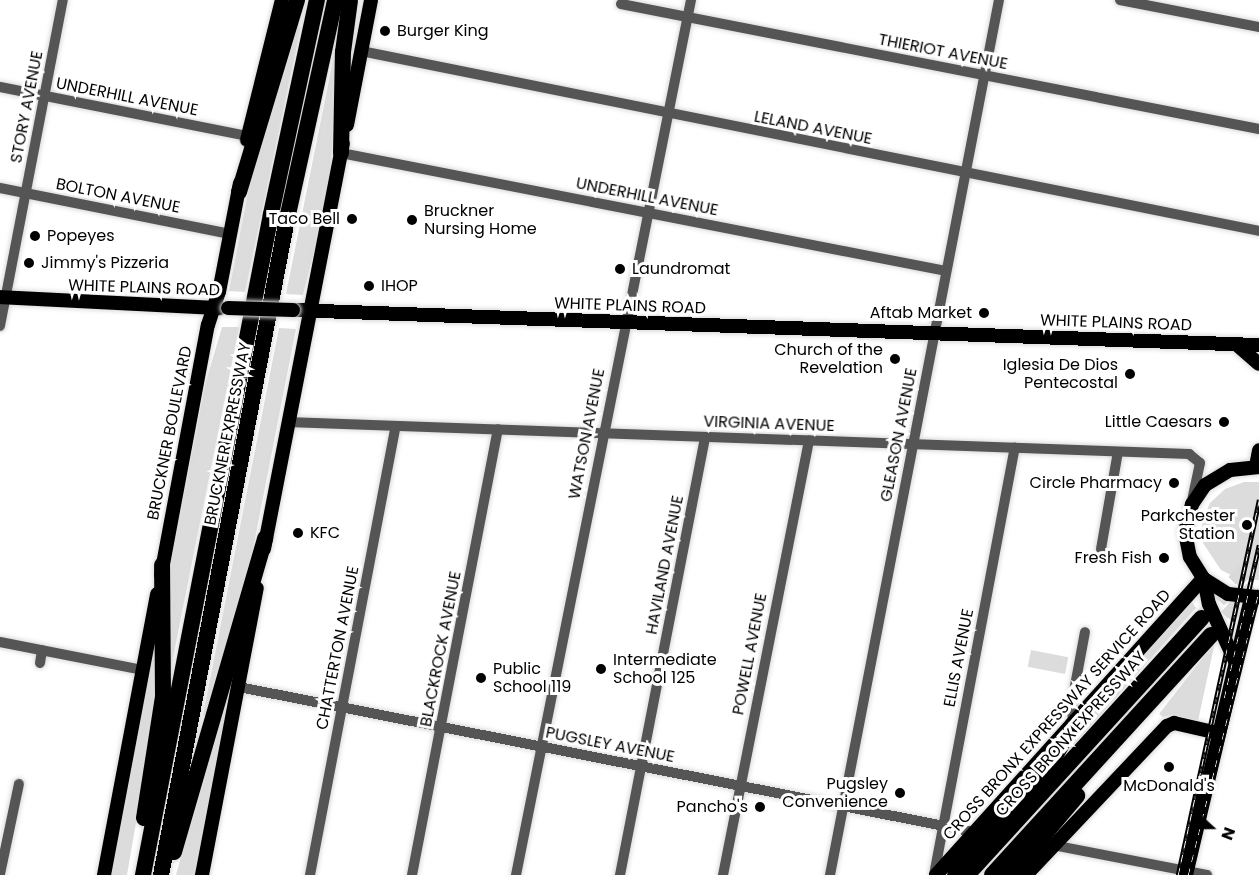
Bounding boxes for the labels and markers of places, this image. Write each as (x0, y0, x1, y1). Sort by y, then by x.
place label: Burger King (397, 21, 489, 41)
marker: Burger King (378, 24, 392, 38)
place label: Bruckner Nursing Home (424, 201, 537, 239)
place label: Taco Bell (269, 209, 340, 229)
marker: Taco Bell (345, 212, 359, 226)
marker: Bruckner Nursing Home (405, 213, 419, 227)
place label: Popeyes (47, 226, 115, 246)
marker: Popeyes (28, 229, 42, 243)
place label: Jimmy's Pizzeria (41, 253, 169, 273)
marker: Jimmy's Pizzeria (22, 256, 36, 270)
place label: Laundromat (632, 259, 730, 279)
marker: Laundromat (613, 262, 627, 276)
place label: IHOP (381, 276, 418, 296)
marker: IHOP (362, 279, 376, 293)
place label: Aftab Market (870, 303, 972, 323)
marker: Aftab Market (977, 306, 991, 320)
place label: Church of the Revelation (774, 340, 883, 378)
marker: Church of the Revelation (888, 352, 902, 366)
place label: Iglesia De Dios Pentecostal (1003, 355, 1118, 393)
marker: Iglesia De Dios Pentecostal (1123, 367, 1137, 381)
place label: Little Caesars (1105, 412, 1212, 432)
marker: Little Caesars (1217, 415, 1231, 429)
place label: Circle Pharmacy (1030, 473, 1162, 493)
marker: Circle Pharmacy (1167, 476, 1181, 490)
place label: Parkchester Station (1141, 506, 1235, 544)
marker: Parkchester Station (1240, 518, 1254, 532)
place label: KFC (310, 523, 340, 543)
marker: KFC (291, 526, 305, 540)
place label: Fresh Fish (1075, 548, 1152, 568)
marker: Fresh Fish (1157, 551, 1171, 565)
place label: Intermediate School 125 (613, 650, 717, 688)
place label: Public School 119 (493, 659, 571, 697)
marker: Intermediate School 125 (594, 662, 608, 676)
marker: Public School 119 (474, 671, 488, 685)
marker: McDonald's (1162, 760, 1176, 774)
place label: Pugsley Convenience (782, 774, 888, 812)
place label: McDonald's (1123, 776, 1215, 796)
marker: Pugsley Convenience (893, 786, 907, 800)
place label: Pancho's (677, 797, 748, 817)
marker: Pancho's (753, 800, 767, 814)

